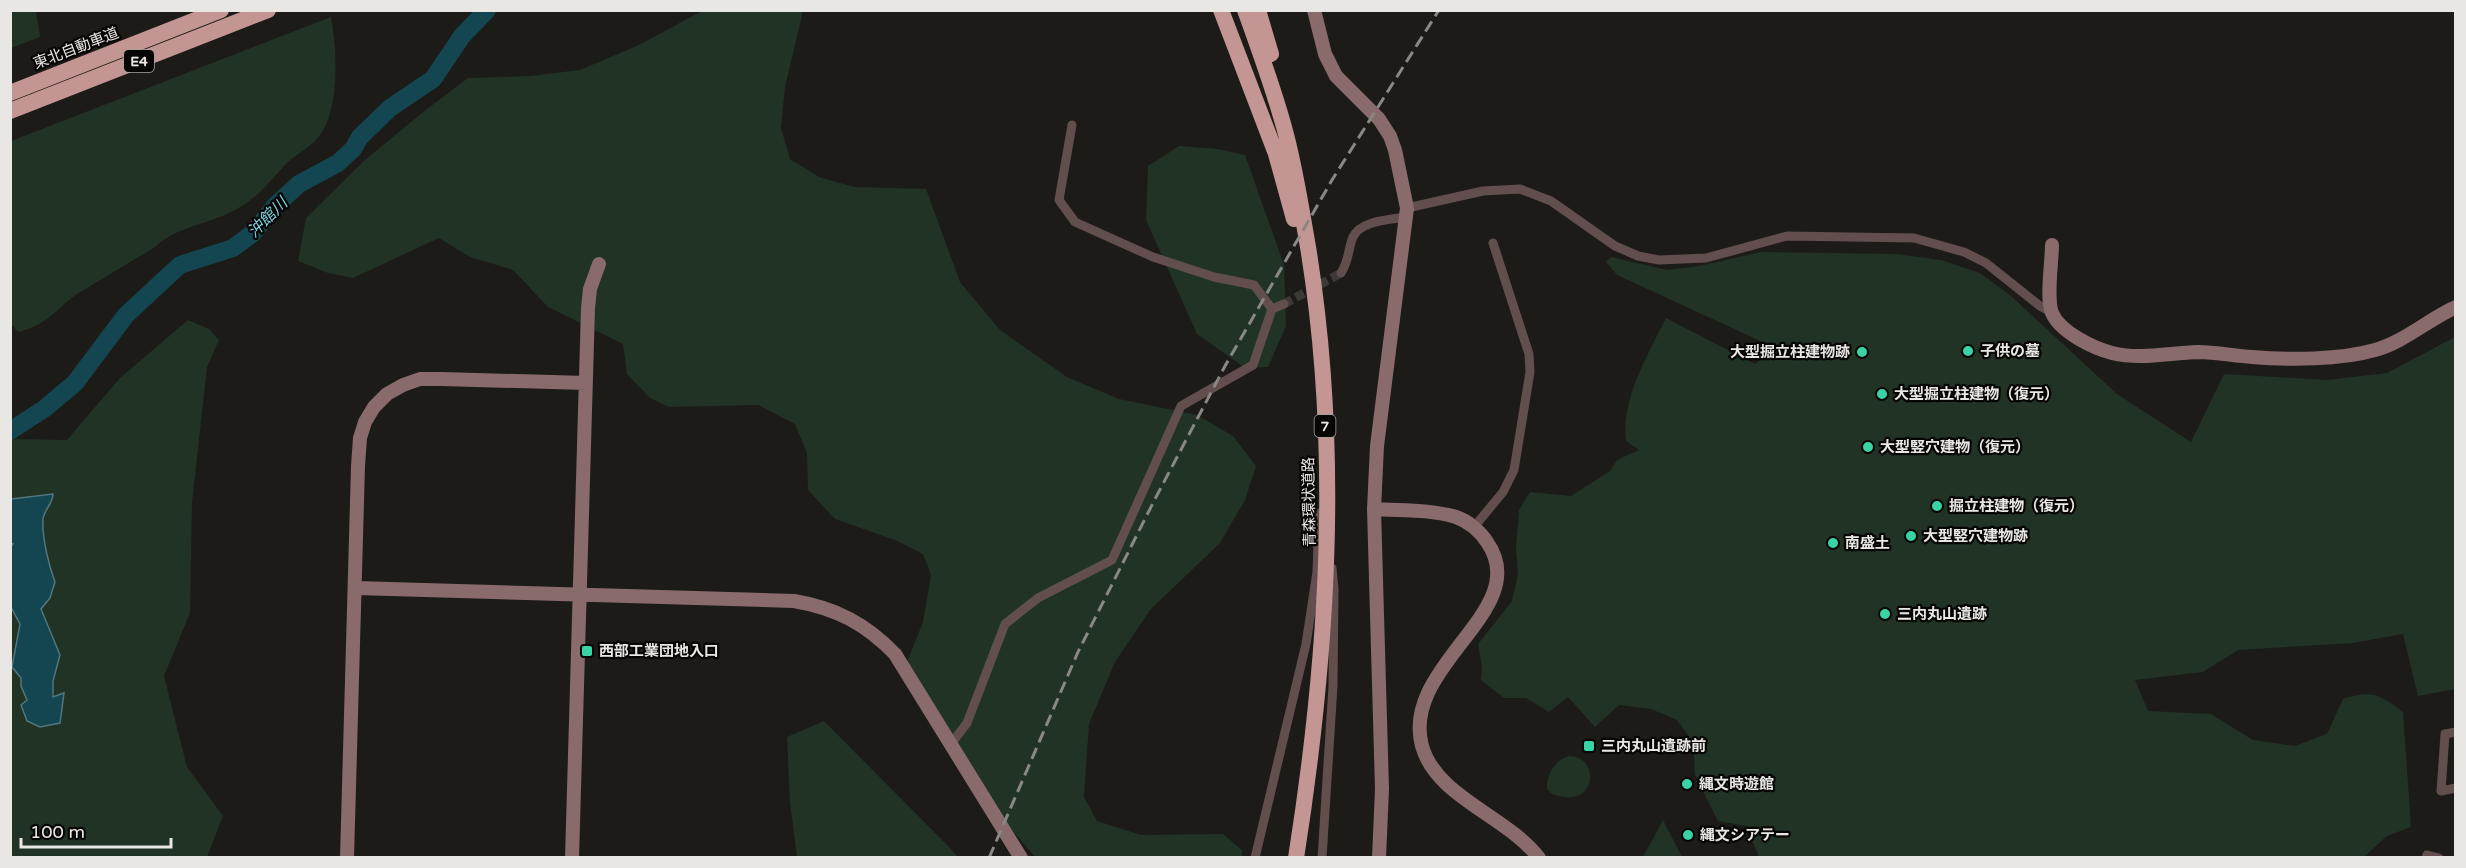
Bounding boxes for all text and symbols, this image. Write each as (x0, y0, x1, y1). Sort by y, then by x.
street label: 東北自動車道 (31, 23, 121, 73)
road number: E4 (124, 50, 154, 72)
water label: 沖館川 (244, 192, 293, 242)
place label: 子供の墓 (1980, 342, 2040, 360)
place label: 大型掘立柱建物跡 (1730, 343, 1850, 361)
marker: 子供の墓 (1961, 344, 1975, 358)
marker: 大型掘立柱建物跡 (1855, 345, 1869, 359)
place label: 大型掘立柱建物（復元） (1894, 385, 2059, 403)
marker: 大型掘立柱建物（復元） (1875, 387, 1889, 401)
road number: 7 (1314, 415, 1336, 437)
place label: 大型竪穴建物（復元） (1880, 438, 2030, 456)
marker: 大型竪穴建物（復元） (1861, 440, 1875, 454)
street label: 青森環状道路 (1299, 457, 1319, 547)
place label: 掘立柱建物（復元） (1949, 497, 2084, 515)
marker: 掘立柱建物（復元） (1930, 499, 1944, 513)
place label: 大型竪穴建物跡 (1923, 527, 2028, 545)
marker: 大型竪穴建物跡 (1904, 529, 1918, 543)
place label: 南盛土 (1845, 534, 1890, 552)
marker: 南盛土 (1826, 536, 1840, 550)
place label: 三内丸山遺跡 (1897, 605, 1987, 623)
marker: 三内丸山遺跡 (1878, 607, 1892, 621)
place label: 西部工業団地入口 (599, 642, 719, 660)
marker: 西部工業団地入口 (580, 644, 594, 658)
place label: 三内丸山遺跡前 (1601, 737, 1706, 755)
marker: 三内丸山遺跡前 (1582, 739, 1596, 753)
place label: 縄文時遊館 (1699, 775, 1774, 793)
marker: 縄文時遊館 (1680, 777, 1694, 791)
scale bar (21, 811, 171, 849)
text: 100 m (30, 821, 85, 843)
place label: 縄文シアテー (1700, 826, 1790, 844)
marker: 縄文シアテー (1681, 828, 1695, 842)

